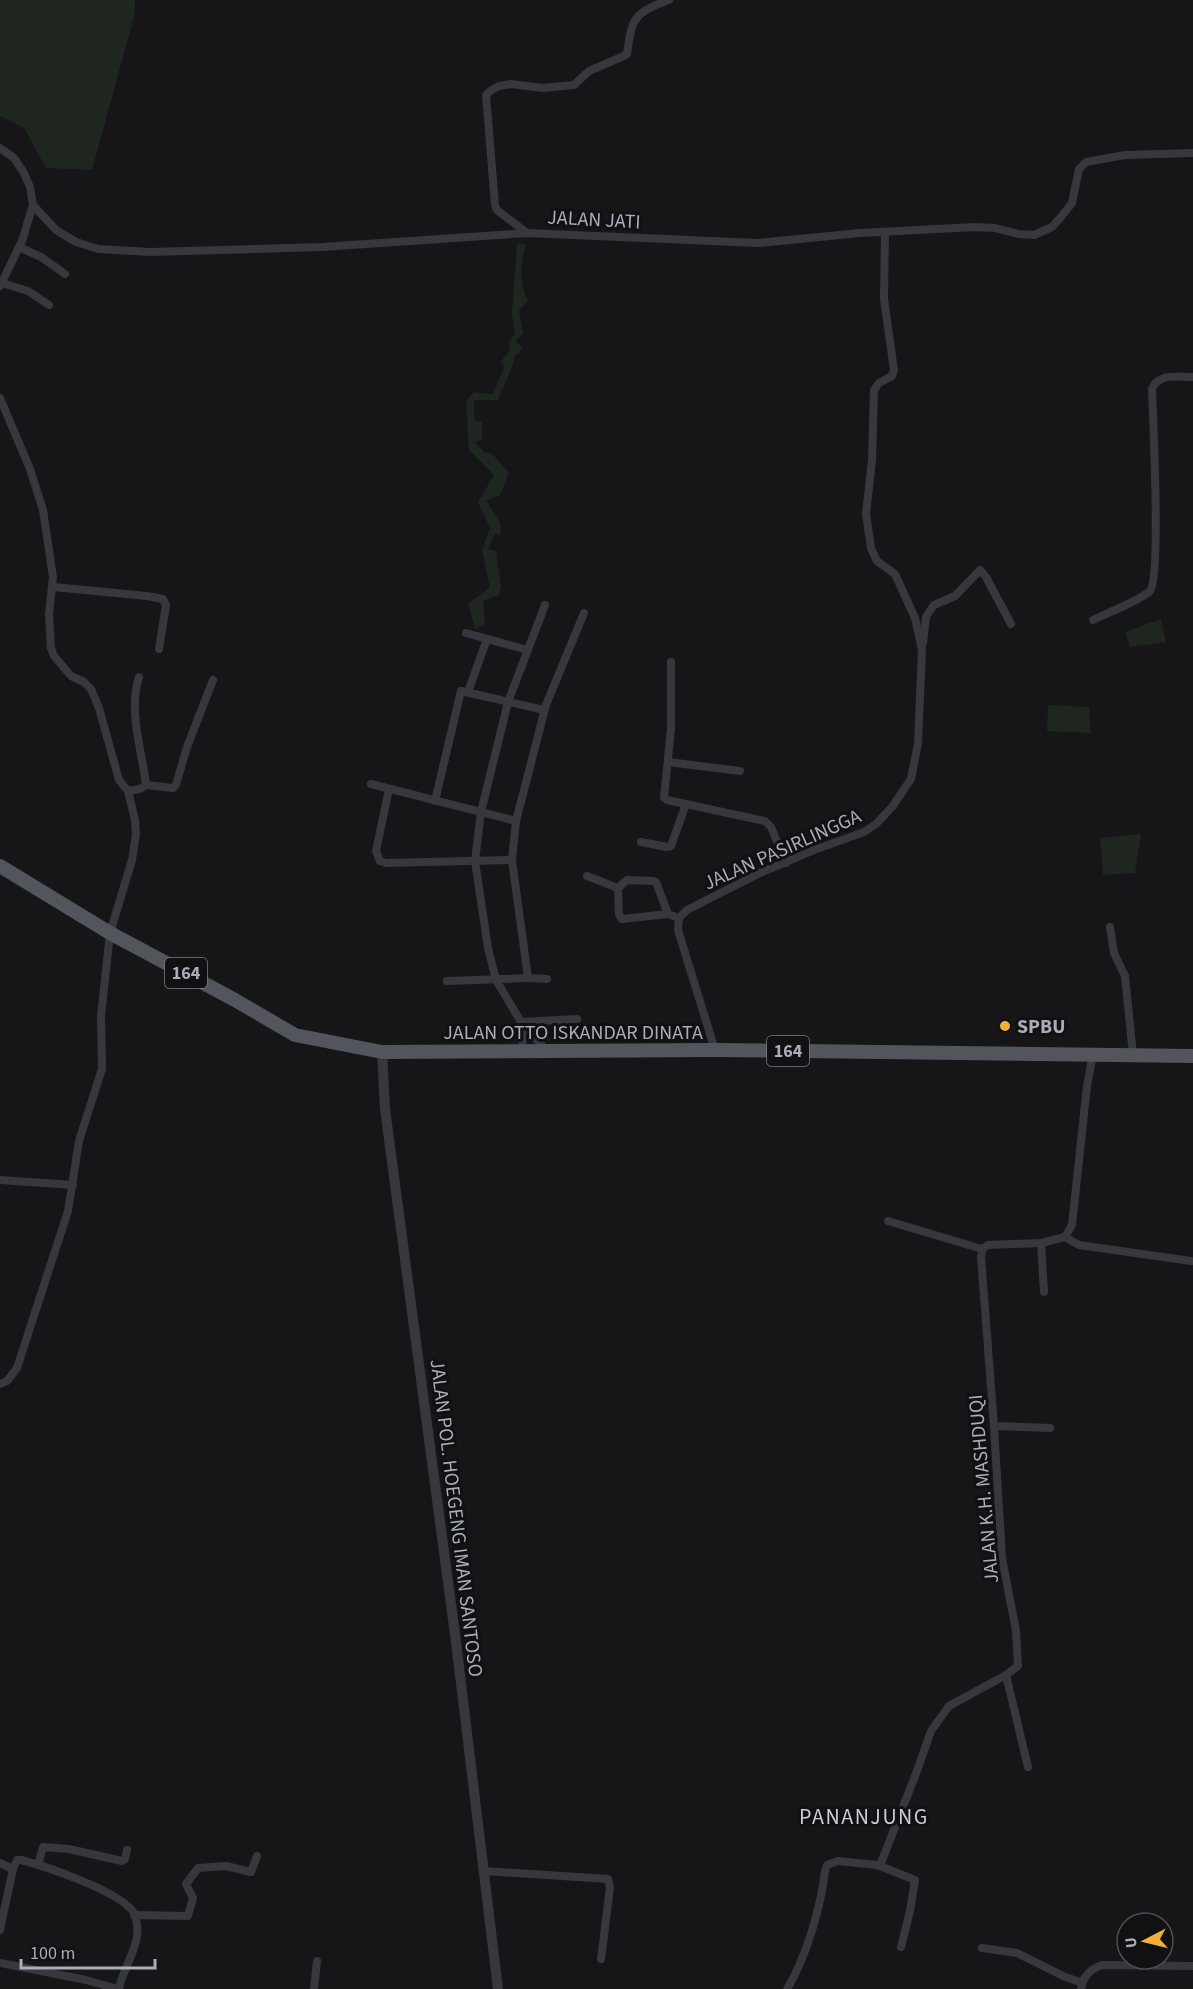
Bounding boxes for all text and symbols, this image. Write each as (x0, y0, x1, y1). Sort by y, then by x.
street label: JALAN JATI (547, 204, 641, 236)
street label: JALAN PASIRLINGGA (699, 803, 866, 897)
road number: 164 (165, 958, 207, 988)
place label: SPBU (1017, 1013, 1065, 1041)
street label: JALAN OTTO ISKANDAR DINATA (443, 1019, 703, 1047)
marker: SPBU (998, 1019, 1012, 1033)
road number: 164 (767, 1036, 809, 1066)
street label: JALAN POL. HOEGENG IMAN SANTOSO (423, 1358, 489, 1679)
street label: JALAN K.H. MASHDUQI (962, 1393, 1006, 1584)
district label: PANANJUNG (799, 1801, 929, 1833)
north arrow (1115, 1911, 1175, 1971)
scale bar (21, 1932, 154, 1970)
text: U (1120, 1936, 1143, 1949)
text: 100 m (30, 1941, 75, 1966)

